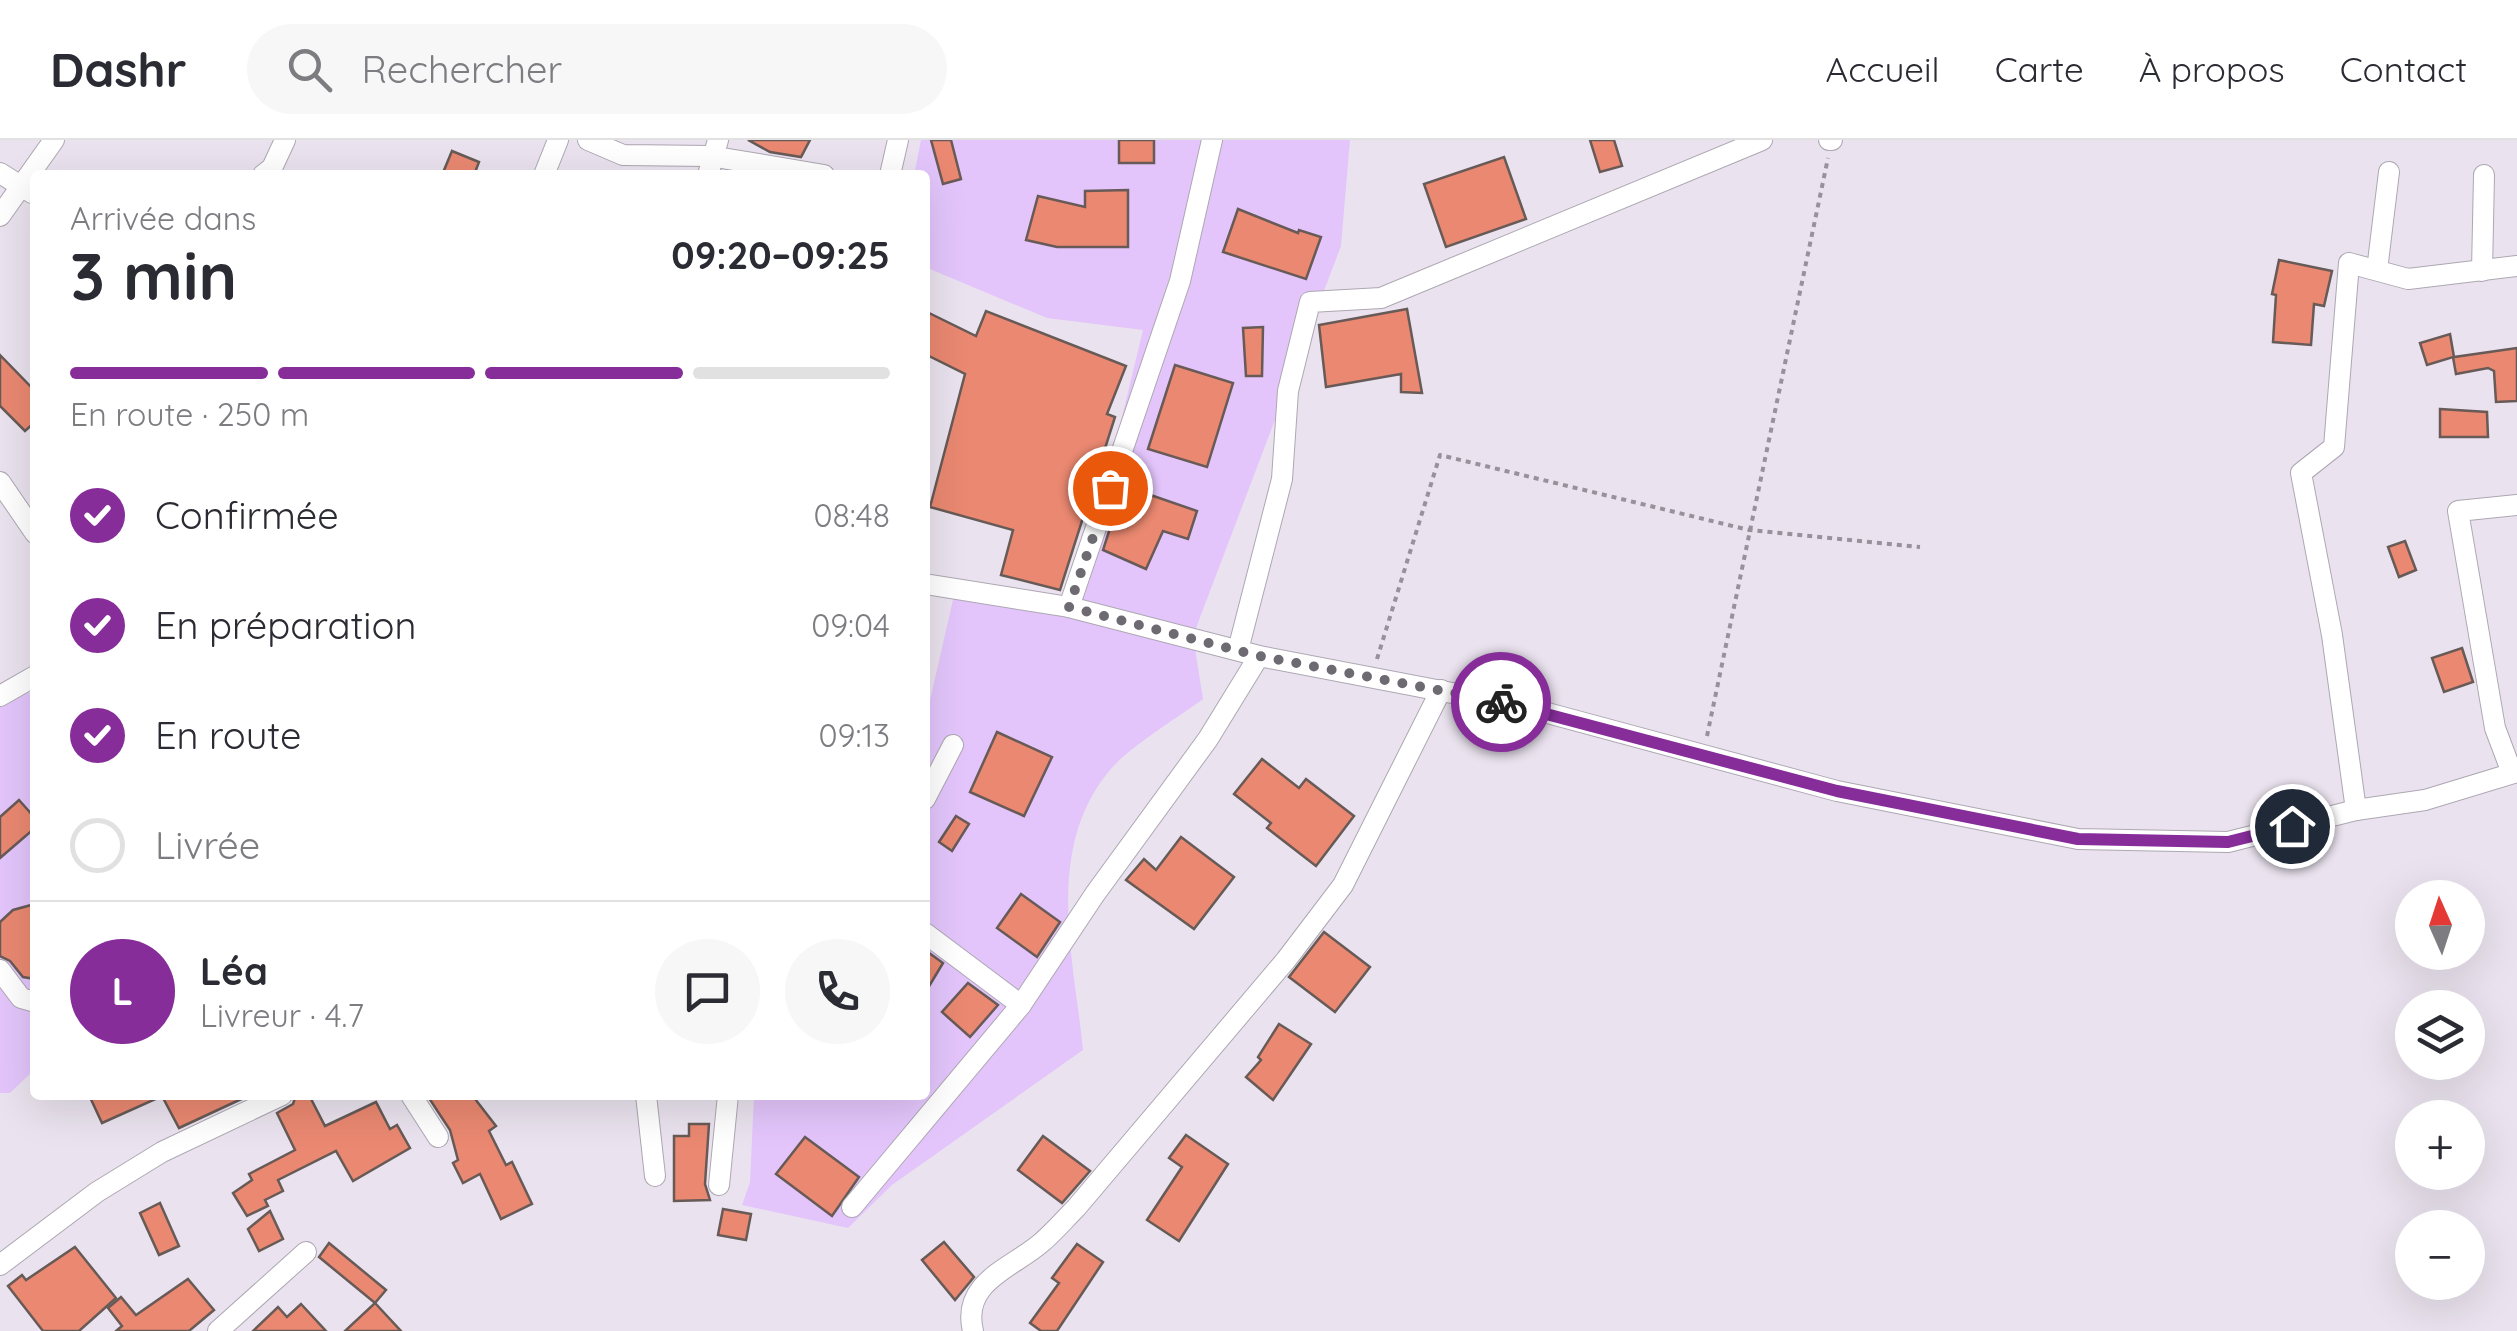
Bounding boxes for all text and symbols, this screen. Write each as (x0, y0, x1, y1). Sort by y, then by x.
search box (247, 24, 947, 114)
text: Dashr (50, 39, 187, 99)
icon: search (282, 42, 337, 97)
text: Rechercher (362, 45, 562, 93)
text: Accueil (1826, 47, 1940, 91)
text: Carte (1995, 47, 2084, 91)
text: À propos (2139, 47, 2285, 91)
text: Contact (2340, 47, 2467, 91)
text: Arrivée dans (70, 198, 256, 238)
text: 09:20–09:25 (671, 231, 890, 279)
text: 3 min (70, 235, 237, 316)
text: En route · 250 m (70, 394, 309, 434)
pin (1068, 446, 1153, 531)
icon: bag (1083, 461, 1138, 516)
icon: check (70, 488, 125, 543)
text: Confirmée (155, 491, 339, 539)
text: 08:48 (814, 495, 890, 535)
icon: check (70, 598, 125, 653)
text: En préparation (155, 601, 416, 649)
text: 09:04 (811, 605, 890, 645)
courier (1451, 652, 1551, 752)
icon: bike (1474, 675, 1529, 730)
icon: check (70, 708, 125, 763)
text: En route (155, 711, 301, 759)
text: 09:13 (819, 715, 890, 755)
pin (2250, 784, 2335, 869)
icon: home (2265, 799, 2320, 854)
text: Livrée (155, 821, 260, 869)
north arrow (2395, 880, 2485, 970)
map controls (2395, 880, 2485, 1300)
button: chat (655, 939, 760, 1044)
button: phone (785, 939, 890, 1044)
text: Léa (200, 947, 268, 995)
text: L (112, 967, 133, 1015)
button: layers (2395, 990, 2485, 1080)
text: Livreur · 4.7 (200, 995, 364, 1035)
button: + (2395, 1100, 2485, 1190)
button: − (2395, 1210, 2485, 1300)

